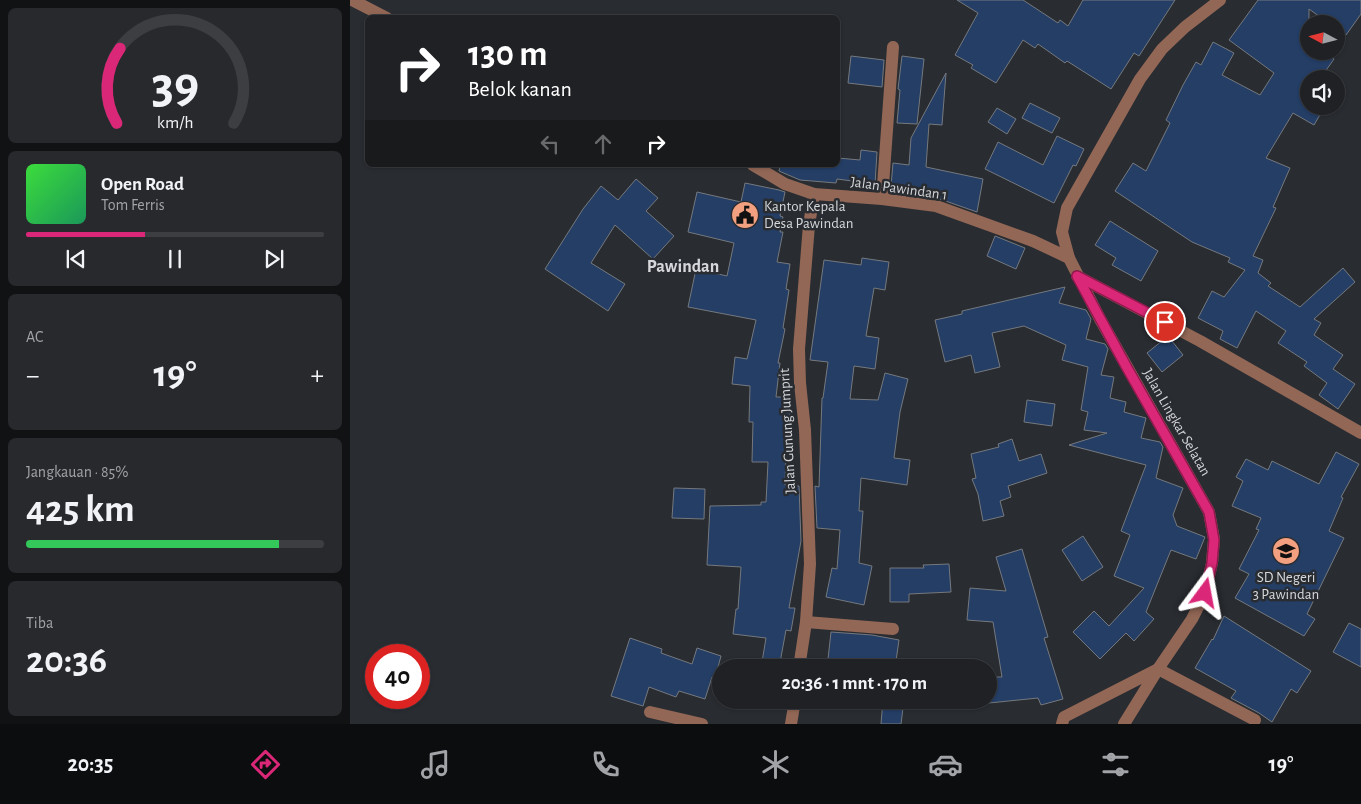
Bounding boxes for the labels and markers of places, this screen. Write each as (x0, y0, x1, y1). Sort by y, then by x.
place label: Kantor Kepala Desa Pawindan (764, 199, 853, 231)
public building icon: Kantor Kepala Desa Pawindan (730, 200, 760, 230)
pin (1144, 301, 1186, 343)
school or university icon: SD Negeri 3 Pawindan (1271, 536, 1301, 566)
place label: SD Negeri 3 Pawindan (1253, 570, 1319, 602)

